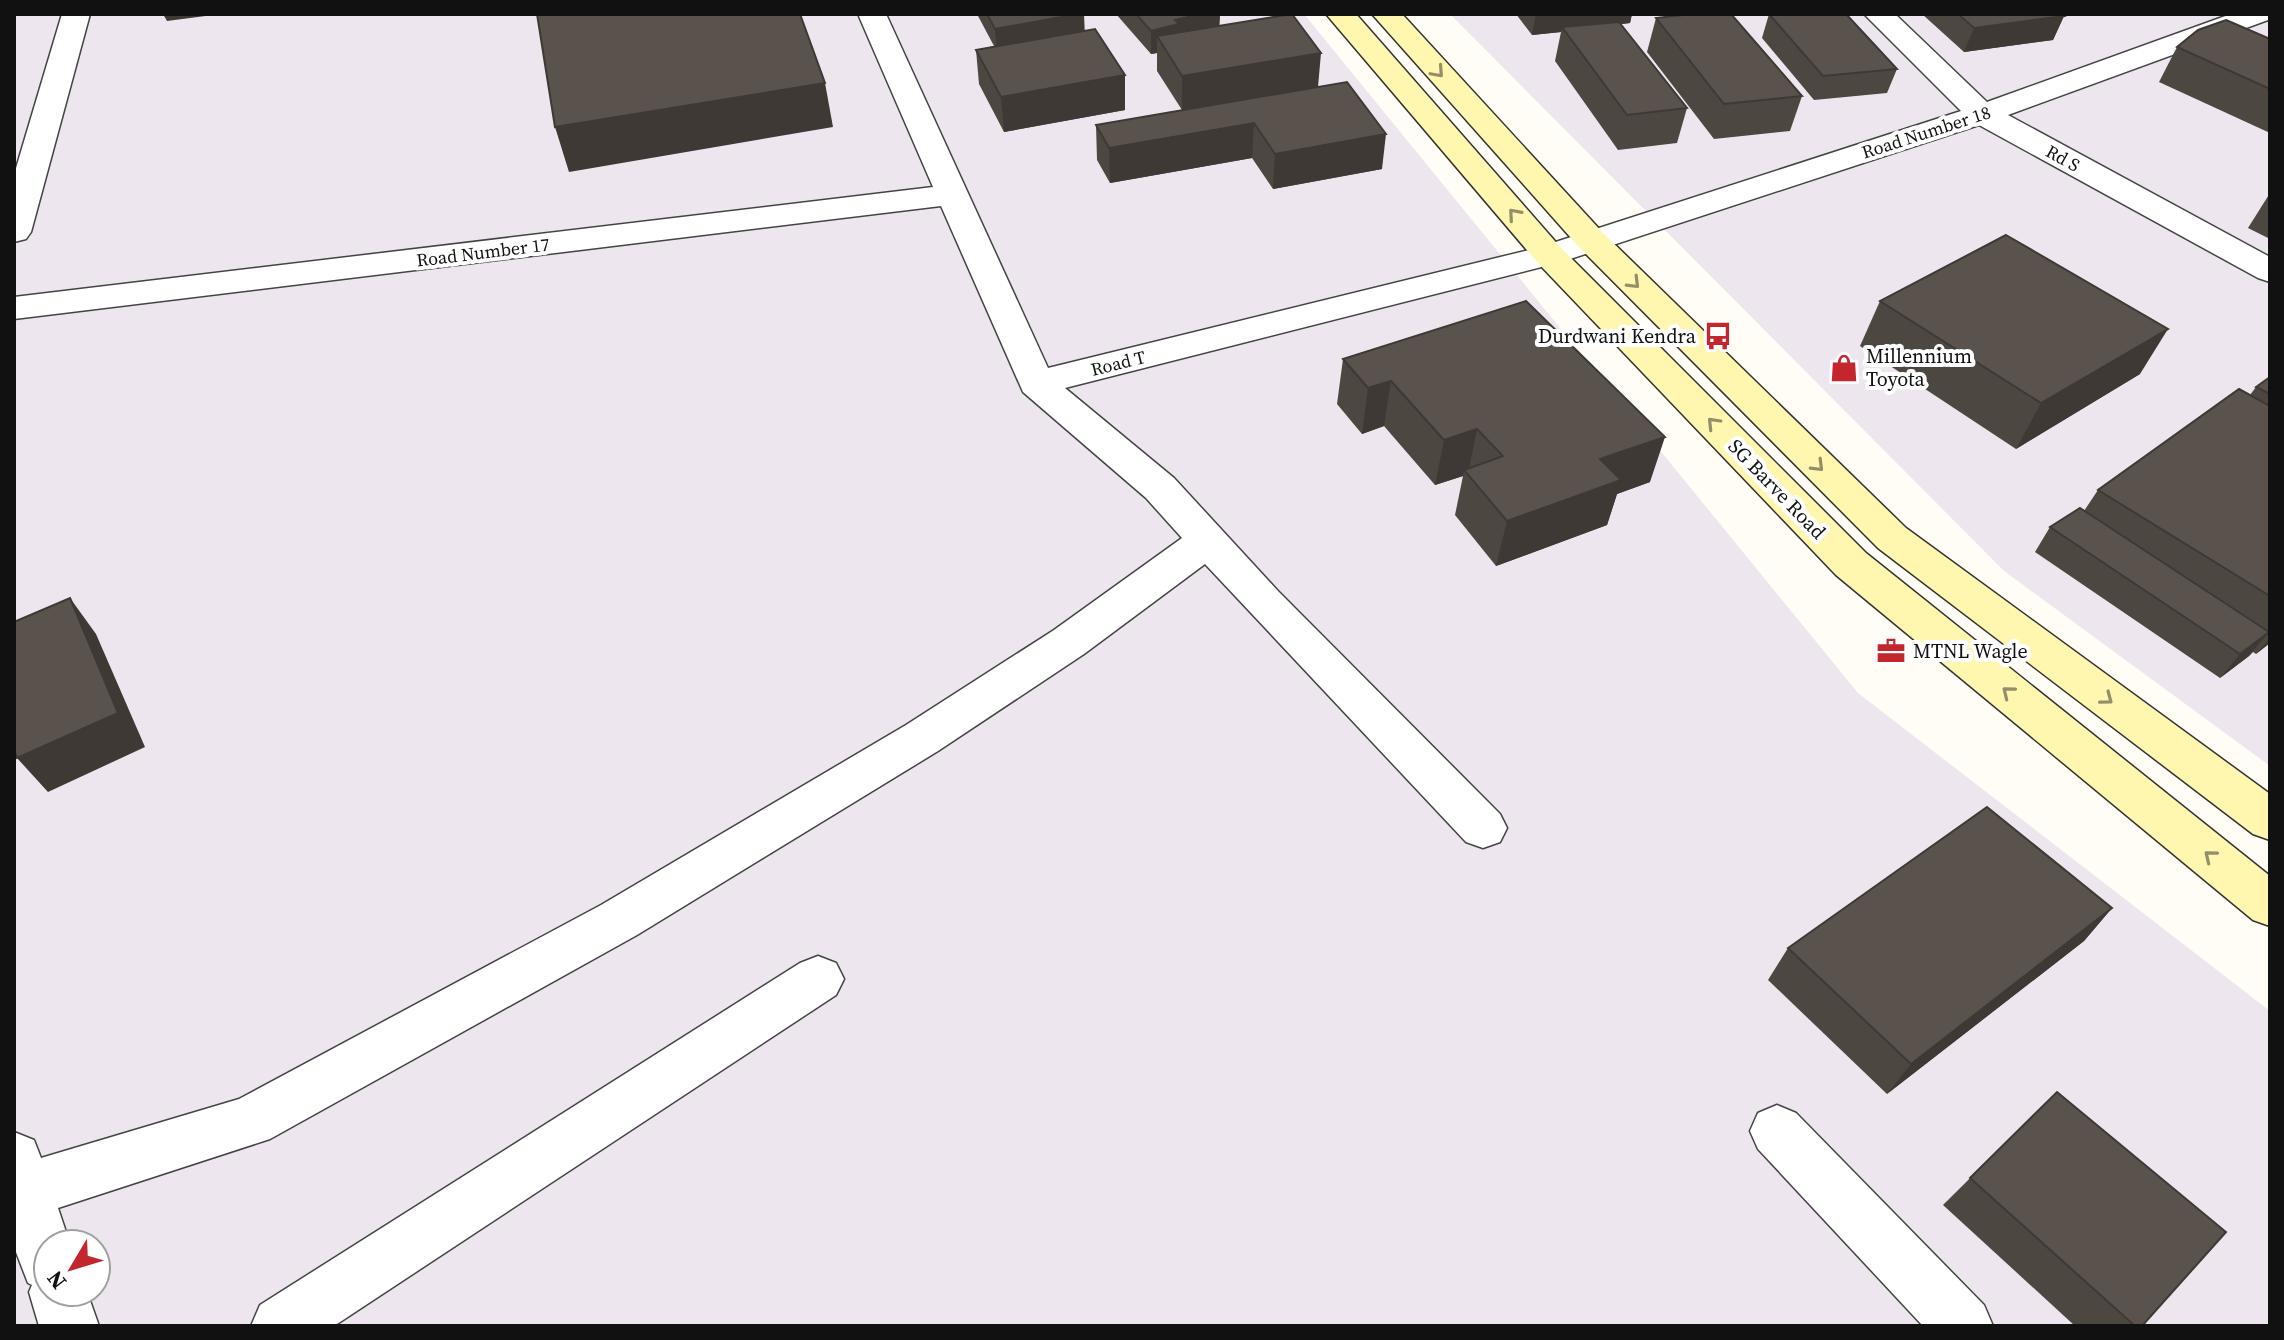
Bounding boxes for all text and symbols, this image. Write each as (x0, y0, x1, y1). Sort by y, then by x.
one-way arrow (1428, 62, 1443, 77)
street label: Road Number 18 (1858, 99, 1994, 165)
street label: Rd S (2042, 139, 2084, 177)
one-way arrow (1510, 209, 1524, 224)
street label: Road Number 17 (415, 231, 551, 273)
one-way arrow (1625, 274, 1639, 288)
bus stop icon: Durdwani Kendra (1703, 321, 1733, 351)
place label: Durdwani Kendra (1538, 322, 1697, 350)
place label: Millennium Toyota (1866, 342, 1972, 393)
street label: Road T (1088, 344, 1148, 382)
shop icon: Millennium Toyota (1829, 353, 1859, 383)
one-way arrow (1708, 418, 1722, 432)
street label: SG Barve Road (1722, 433, 1833, 546)
one-way arrow (1809, 457, 1823, 471)
office icon: MTNL Wagle (1876, 636, 1906, 666)
place label: MTNL Wagle (1913, 637, 2028, 665)
one-way arrow (2003, 687, 2017, 702)
one-way arrow (2099, 690, 2113, 704)
one-way arrow (2204, 851, 2219, 866)
north arrow (32, 1228, 112, 1308)
text: N (39, 1265, 73, 1296)

